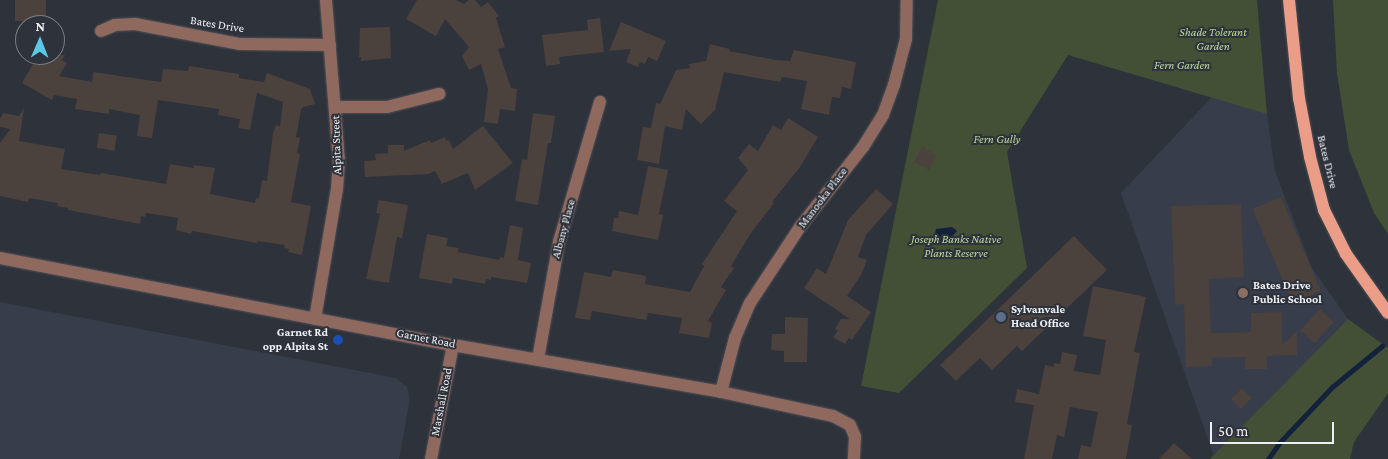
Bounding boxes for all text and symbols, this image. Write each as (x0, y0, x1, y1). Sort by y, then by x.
street label: Bates Drive (189, 14, 245, 36)
north arrow (15, 15, 65, 65)
text: N (35, 18, 45, 34)
park label: Shade Tolerant Garden (1179, 26, 1247, 54)
park label: Fern Garden (1154, 59, 1210, 73)
street label: Alpita Street (329, 115, 345, 175)
park label: Fern Gully (973, 133, 1021, 147)
street label: Bates Drive (1313, 134, 1341, 190)
street label: Manooka Place (796, 165, 850, 231)
street label: Albany Place (549, 198, 579, 260)
park label: Joseph Banks Native Plants Reserve (911, 233, 1001, 261)
place label: Bates Drive Public School (1253, 279, 1322, 307)
marker: Bates Drive Public School (1237, 287, 1249, 299)
place label: Sylvanvale Head Office (1011, 303, 1070, 331)
marker: Sylvanvale Head Office (995, 311, 1007, 323)
place label: Garnet Rd opp Alpita St (263, 326, 328, 354)
street label: Garnet Road (395, 326, 457, 352)
marker: Garnet Rd opp Alpita St (332, 334, 344, 346)
street label: Marshall Road (428, 367, 456, 437)
scale bar (1213, 412, 1337, 444)
text: 50 m (1218, 423, 1248, 439)

